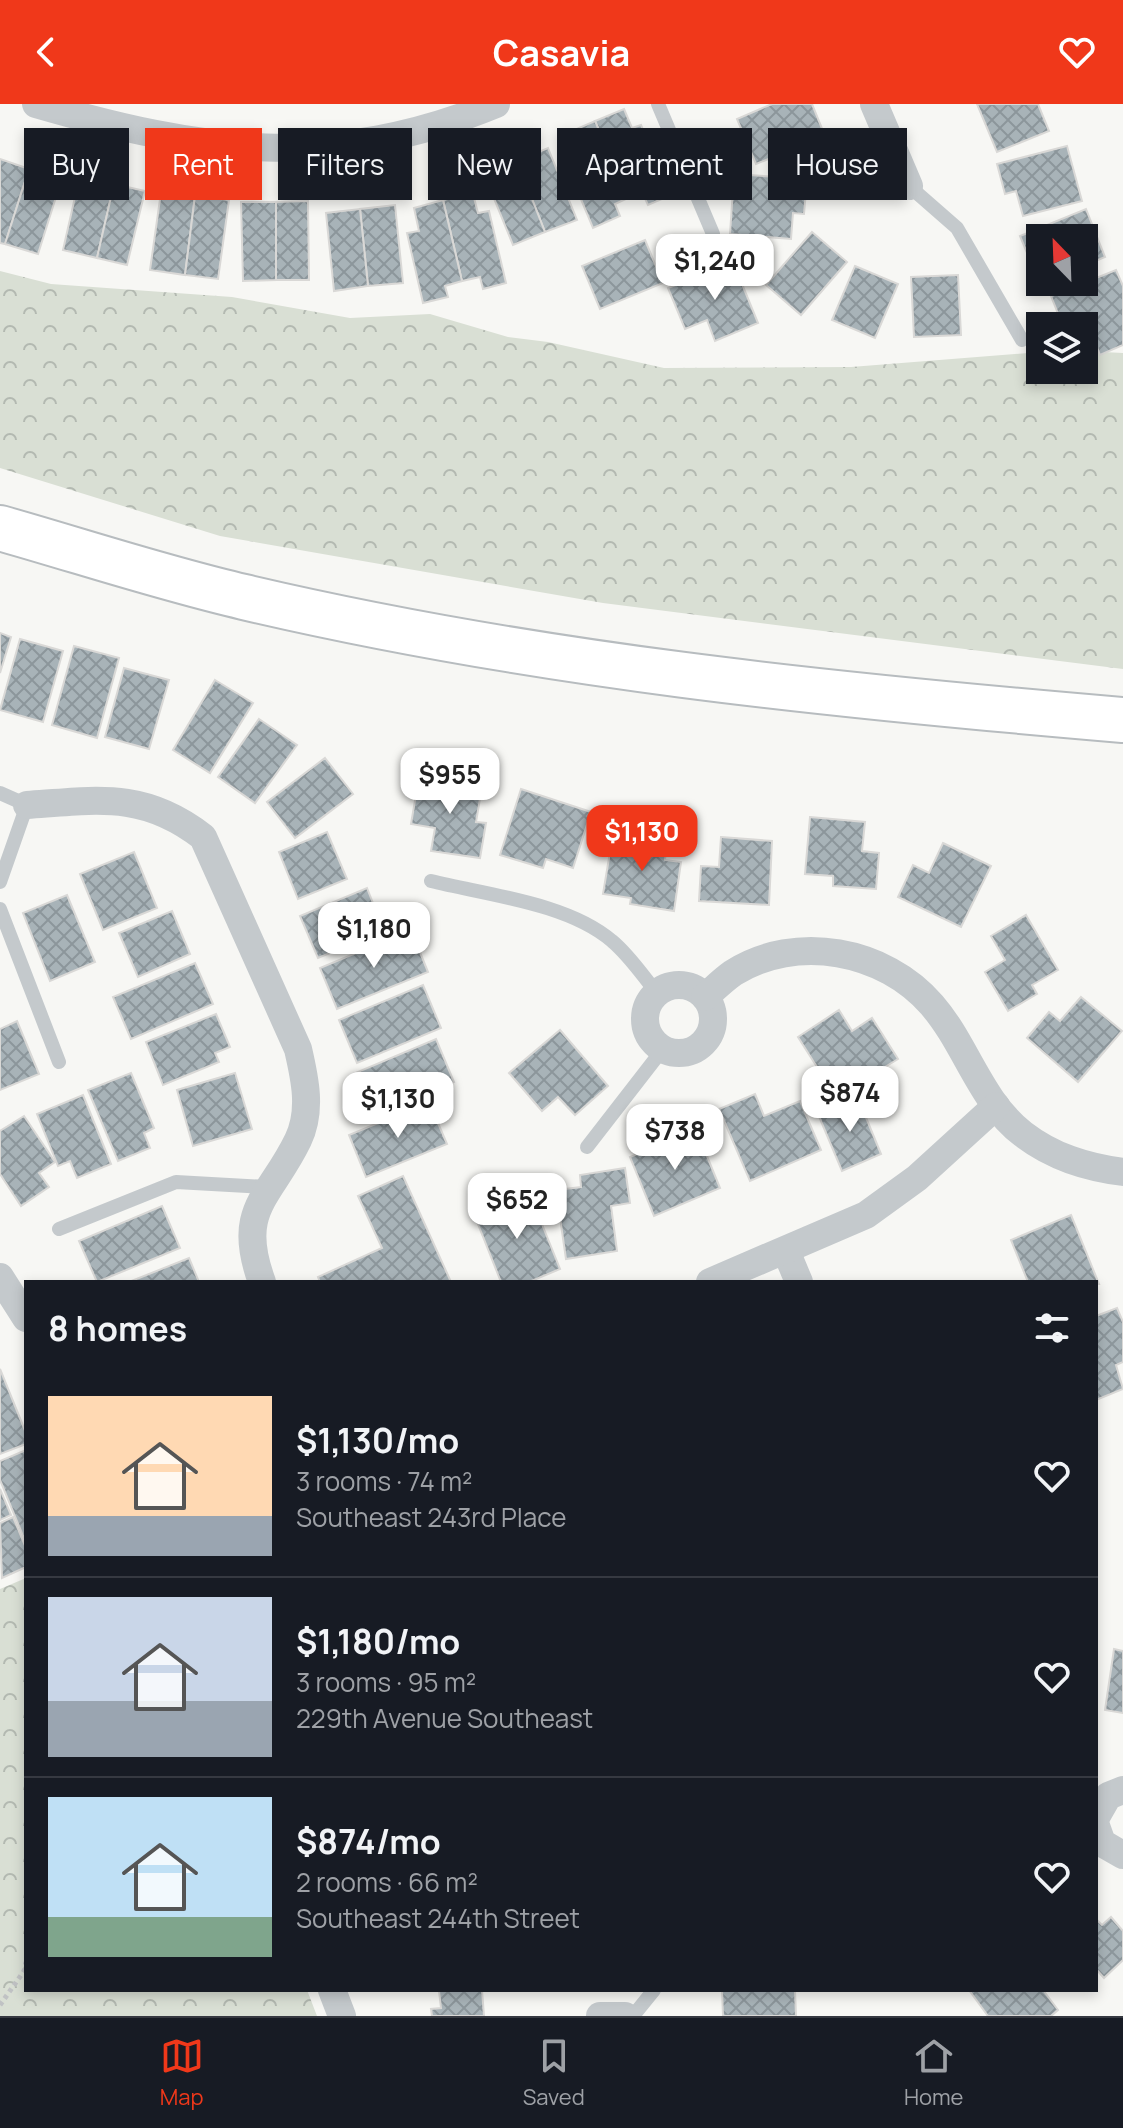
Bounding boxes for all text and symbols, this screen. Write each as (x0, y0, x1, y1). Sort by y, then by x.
text: Casavia (493, 28, 630, 77)
icon: back (24, 30, 68, 74)
icon: heart (1055, 30, 1099, 74)
chip: Buy (24, 128, 129, 200)
chip: Rent (145, 128, 262, 200)
chip: Filters (278, 128, 412, 200)
chip: New (428, 128, 541, 200)
chip: Apartment (557, 128, 752, 200)
chip: House (768, 128, 907, 200)
north arrow (1026, 224, 1098, 296)
map controls (1026, 224, 1098, 384)
pin: $1,240 (650, 234, 780, 302)
text: $1,240 (674, 242, 756, 278)
button: layers (1026, 312, 1098, 384)
pin: $955 (403, 748, 497, 816)
text: $955 (419, 756, 481, 792)
pin: $1,130 (577, 805, 707, 873)
text: $1,130 (604, 813, 680, 849)
pin: $1,180 (309, 902, 439, 970)
text: $1,180 (336, 910, 412, 946)
pin: $874 (803, 1066, 897, 1134)
pin: $1,130 (333, 1072, 463, 1140)
text: $874 (820, 1074, 880, 1110)
text: $1,130 (360, 1080, 436, 1116)
pin: $738 (628, 1104, 722, 1172)
text: $738 (644, 1112, 706, 1148)
pin: $652 (470, 1173, 564, 1241)
text: $652 (486, 1181, 548, 1217)
text: 8 homes (48, 1305, 187, 1351)
icon: filters (1030, 1306, 1074, 1350)
text: $1,130/mo (296, 1417, 459, 1463)
icon: home (112, 1428, 208, 1524)
icon: heart (1030, 1454, 1074, 1498)
text: 3 rooms · 74 m² (296, 1463, 472, 1499)
text: Southeast 243rd Place (296, 1499, 567, 1535)
text: $1,180/mo (296, 1618, 460, 1664)
icon: home (112, 1629, 208, 1725)
icon: heart (1030, 1655, 1074, 1699)
text: 3 rooms · 95 m² (296, 1664, 476, 1700)
text: 229th Avenue Southeast (296, 1700, 593, 1736)
text: $874/mo (296, 1818, 441, 1864)
icon: home (112, 1829, 208, 1925)
icon: heart (1030, 1855, 1074, 1899)
text: 2 rooms · 66 m² (296, 1864, 478, 1900)
text: Southeast 244th Street (296, 1900, 580, 1936)
tab: Map (160, 2034, 204, 2112)
tab: Saved (523, 2034, 585, 2112)
tab: Home (904, 2034, 963, 2112)

